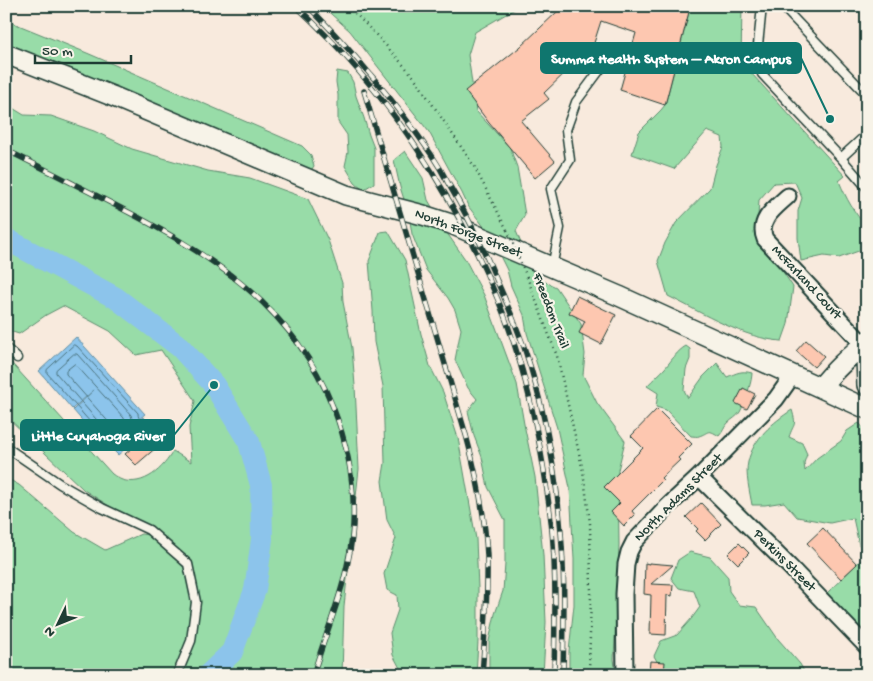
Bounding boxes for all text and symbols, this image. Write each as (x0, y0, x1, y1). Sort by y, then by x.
scale bar (35, 32, 131, 64)
text: 50 m (42, 43, 73, 61)
callout: Summa Health System – Akron Campus (541, 43, 801, 73)
text: Summa Health System – Akron Campus (551, 51, 792, 69)
street label: North Forge Street (412, 206, 525, 263)
street label: McFarland Court (767, 242, 846, 325)
street label: Freedom Trail (527, 270, 572, 351)
callout: Little Cuyahoga River (21, 420, 174, 450)
text: Little Cuyahoga River (31, 428, 166, 446)
street label: North Adams Street (631, 449, 728, 546)
street label: Perkins Street (748, 525, 820, 597)
north arrow (32, 598, 82, 648)
text: N (41, 622, 60, 640)

